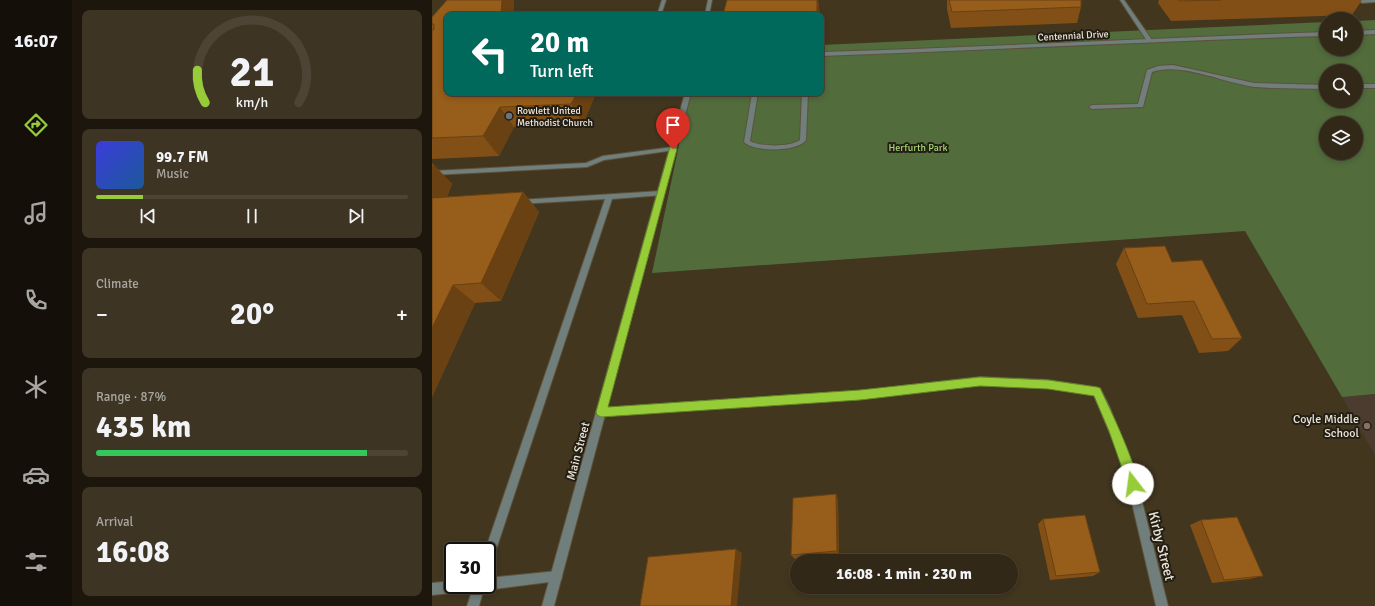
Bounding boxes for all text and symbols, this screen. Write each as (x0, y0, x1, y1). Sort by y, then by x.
map controls (1319, 12, 1363, 160)
button: sound (1319, 12, 1363, 56)
text: 20 m (530, 26, 589, 60)
icon: left (464, 28, 516, 80)
street label: Centennial Drive (1037, 28, 1109, 44)
text: 16:07 (14, 30, 58, 52)
text: 21 (230, 46, 274, 97)
text: Turn left (530, 60, 593, 82)
button: search (1319, 64, 1363, 108)
text: km/h (236, 93, 268, 110)
place label: Rowlett United Methodist Church (517, 105, 593, 129)
pin (656, 108, 690, 149)
icon: directions (22, 111, 50, 139)
marker: Rowlett United Methodist Church (504, 111, 514, 121)
icon: arrive (662, 114, 684, 136)
button: layers (1319, 116, 1363, 160)
park label: Herfurth Park (889, 142, 947, 154)
text: 99.7 FM (156, 148, 208, 166)
text: Music (156, 166, 189, 182)
icon: music (22, 199, 50, 227)
icon: previous (137, 205, 159, 227)
icon: pause (241, 205, 263, 227)
icon: next (345, 205, 367, 227)
text: Climate (96, 276, 139, 292)
icon: phone (22, 286, 50, 314)
text: 20° (230, 296, 274, 333)
text: − (96, 301, 108, 328)
text: + (396, 301, 408, 328)
icon: climate (22, 373, 50, 401)
text: Range · 87% (96, 389, 166, 405)
text: 435 km (96, 409, 191, 446)
place label: Coyle Middle School (1293, 412, 1359, 441)
street label: Main Street (564, 420, 593, 482)
marker: Coyle Middle School (1362, 421, 1372, 431)
icon: car (22, 461, 50, 489)
position arrow (1112, 463, 1154, 505)
street label: Kirby Street (1145, 510, 1178, 583)
text: Arrival (96, 514, 133, 530)
text: 16:08 (96, 534, 170, 571)
speed limit sign: 30 (444, 542, 496, 594)
icon: filters (22, 548, 50, 576)
text: 16:08 · 1 min · 230 m (836, 565, 972, 583)

